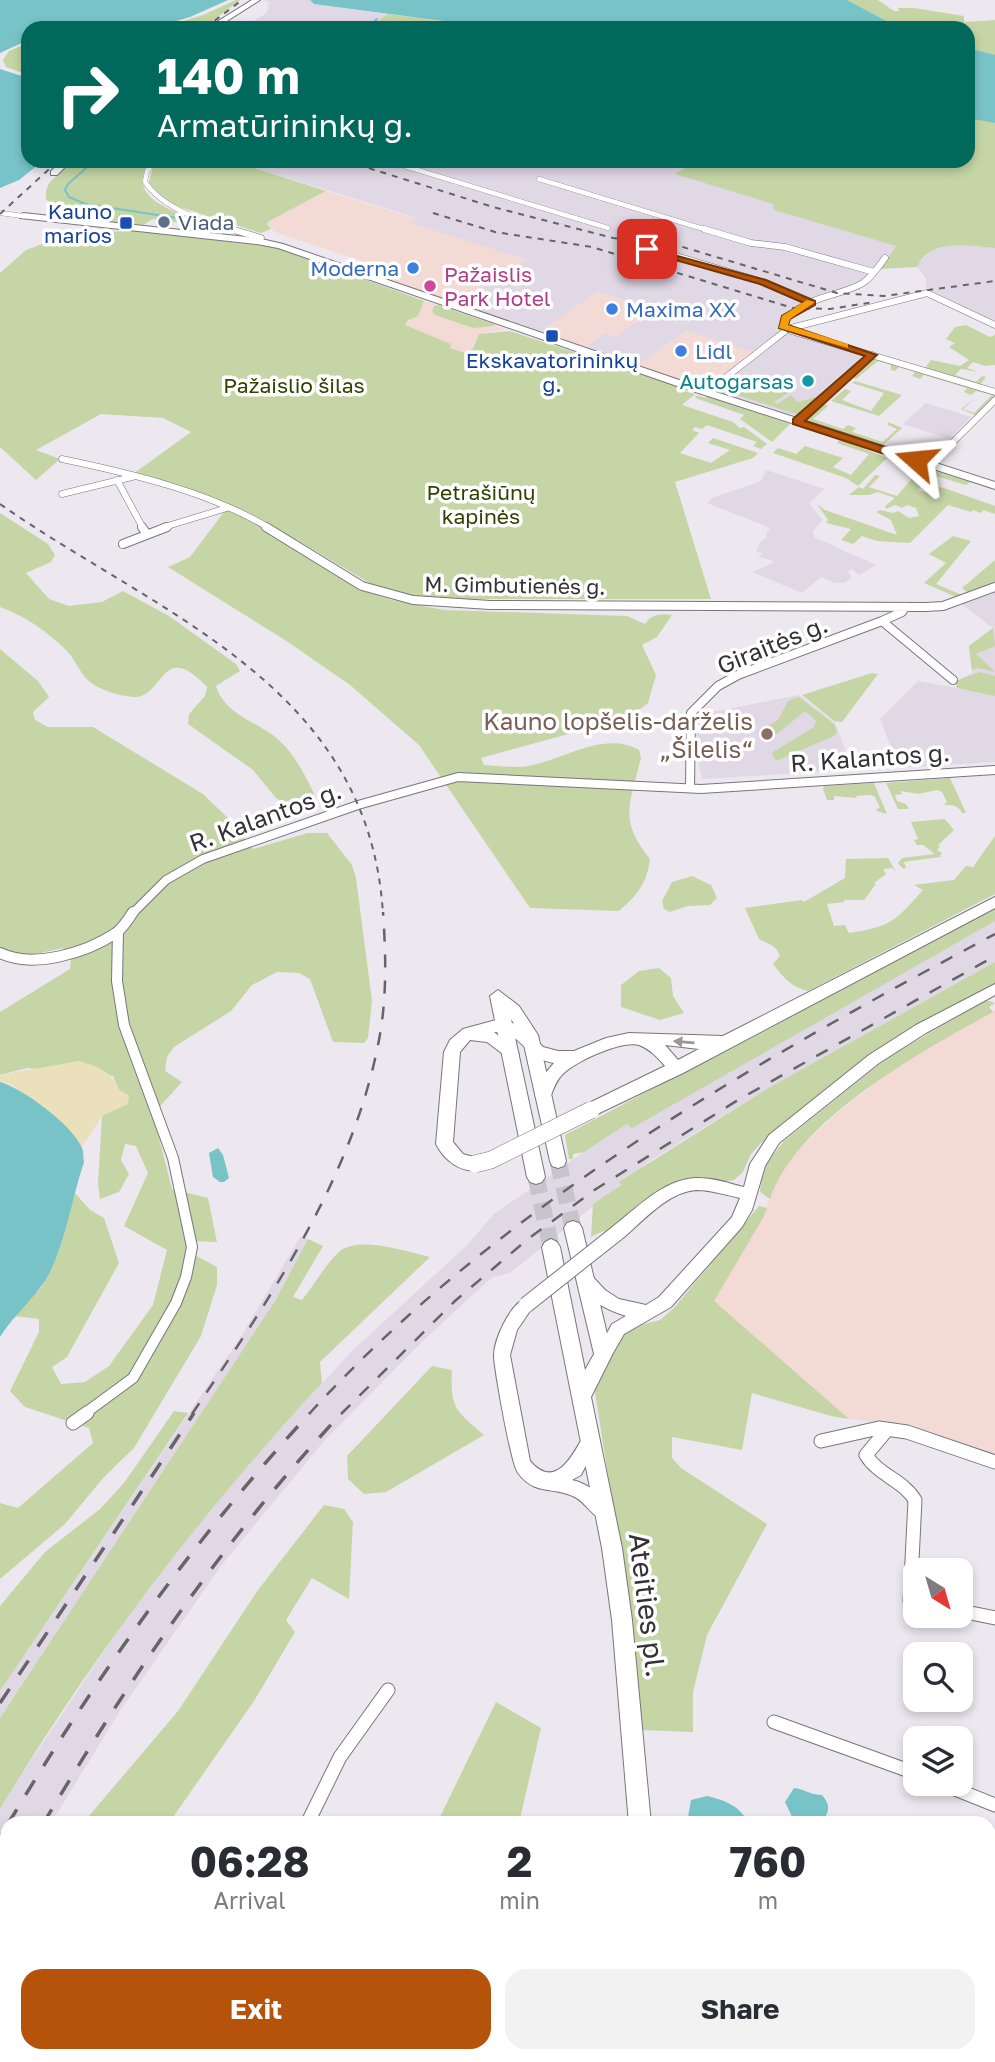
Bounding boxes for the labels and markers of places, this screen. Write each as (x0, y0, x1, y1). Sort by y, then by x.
place label: Kauno marios (44, 198, 112, 248)
place label: Viada (178, 209, 234, 235)
marker: Viada (156, 214, 172, 230)
marker: Kauno marios (118, 215, 134, 231)
pin (617, 219, 677, 279)
place label: Moderna (310, 255, 399, 281)
marker: Moderna (405, 260, 421, 276)
place label: Pažaislis Park Hotel (444, 261, 551, 311)
marker: Pažaislis Park Hotel (422, 278, 438, 294)
place label: Maxima XX (626, 296, 737, 322)
marker: Maxima XX (604, 301, 620, 317)
marker: Ekskavatorininkų g. (544, 328, 560, 344)
place label: Lidl (695, 338, 732, 364)
marker: Lidl (673, 343, 689, 359)
place label: Ekskavatorininkų g. (466, 347, 638, 397)
place label: Autogarsas (680, 368, 794, 394)
marker: Autogarsas (800, 373, 816, 389)
place label: Kauno lopšelis-darželis „Šilelis“ (483, 706, 753, 763)
marker: Kauno lopšelis-darželis „Šilelis“ (759, 726, 775, 742)

